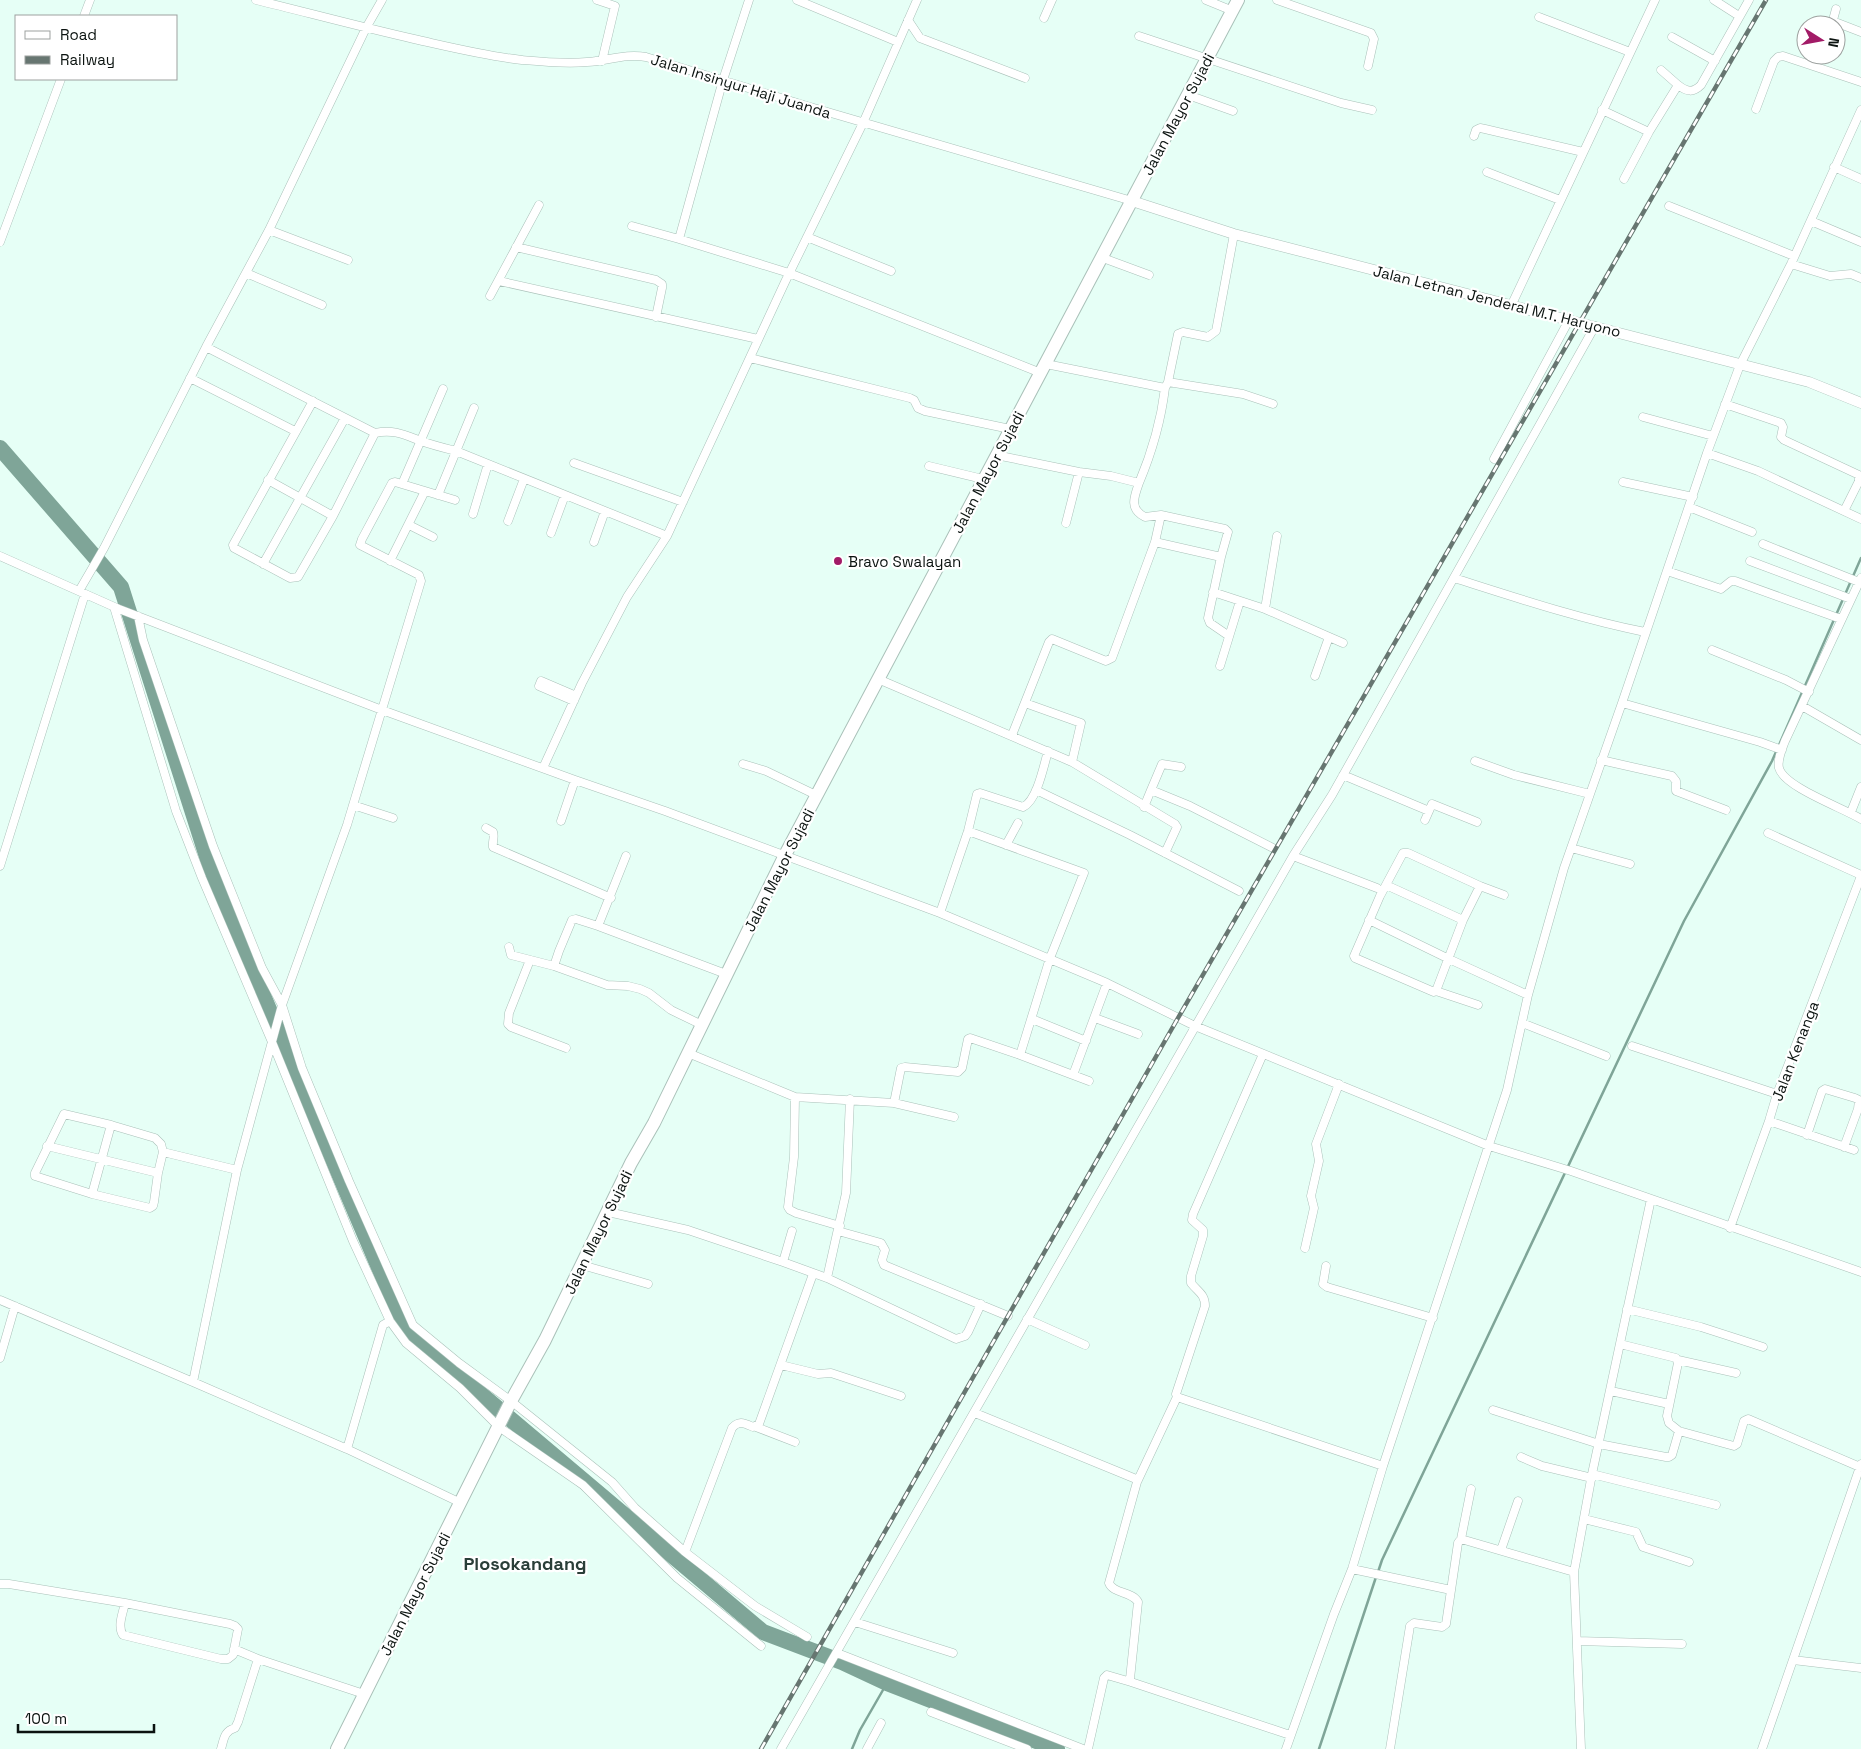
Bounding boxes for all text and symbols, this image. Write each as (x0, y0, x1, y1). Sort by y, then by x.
legend (15, 15, 178, 80)
north arrow (1796, 15, 1846, 65)
text: Road (60, 25, 97, 44)
text: N (1824, 36, 1843, 49)
text: Railway (60, 50, 115, 69)
street label: Jalan Insinyur Haji Juanda (649, 50, 834, 123)
street label: Jalan Mayor Sujadi (1138, 50, 1218, 178)
street label: Jalan Letnan Jenderal M.T. Haryono (1371, 261, 1623, 341)
street label: Jalan Mayor Sujadi (948, 408, 1028, 536)
place label: Bravo Swalayan (848, 552, 961, 571)
marker: Bravo Swalayan (832, 555, 844, 567)
street label: Jalan Mayor Sujadi (740, 805, 818, 935)
street label: Jalan Kenanga (1767, 998, 1823, 1104)
street label: Jalan Mayor Sujadi (560, 1167, 636, 1297)
street label: Jalan Mayor Sujadi (376, 1529, 454, 1659)
district label: Plosokandang (463, 1552, 587, 1575)
scale bar (18, 1702, 154, 1734)
text: 100 m (25, 1709, 67, 1728)

